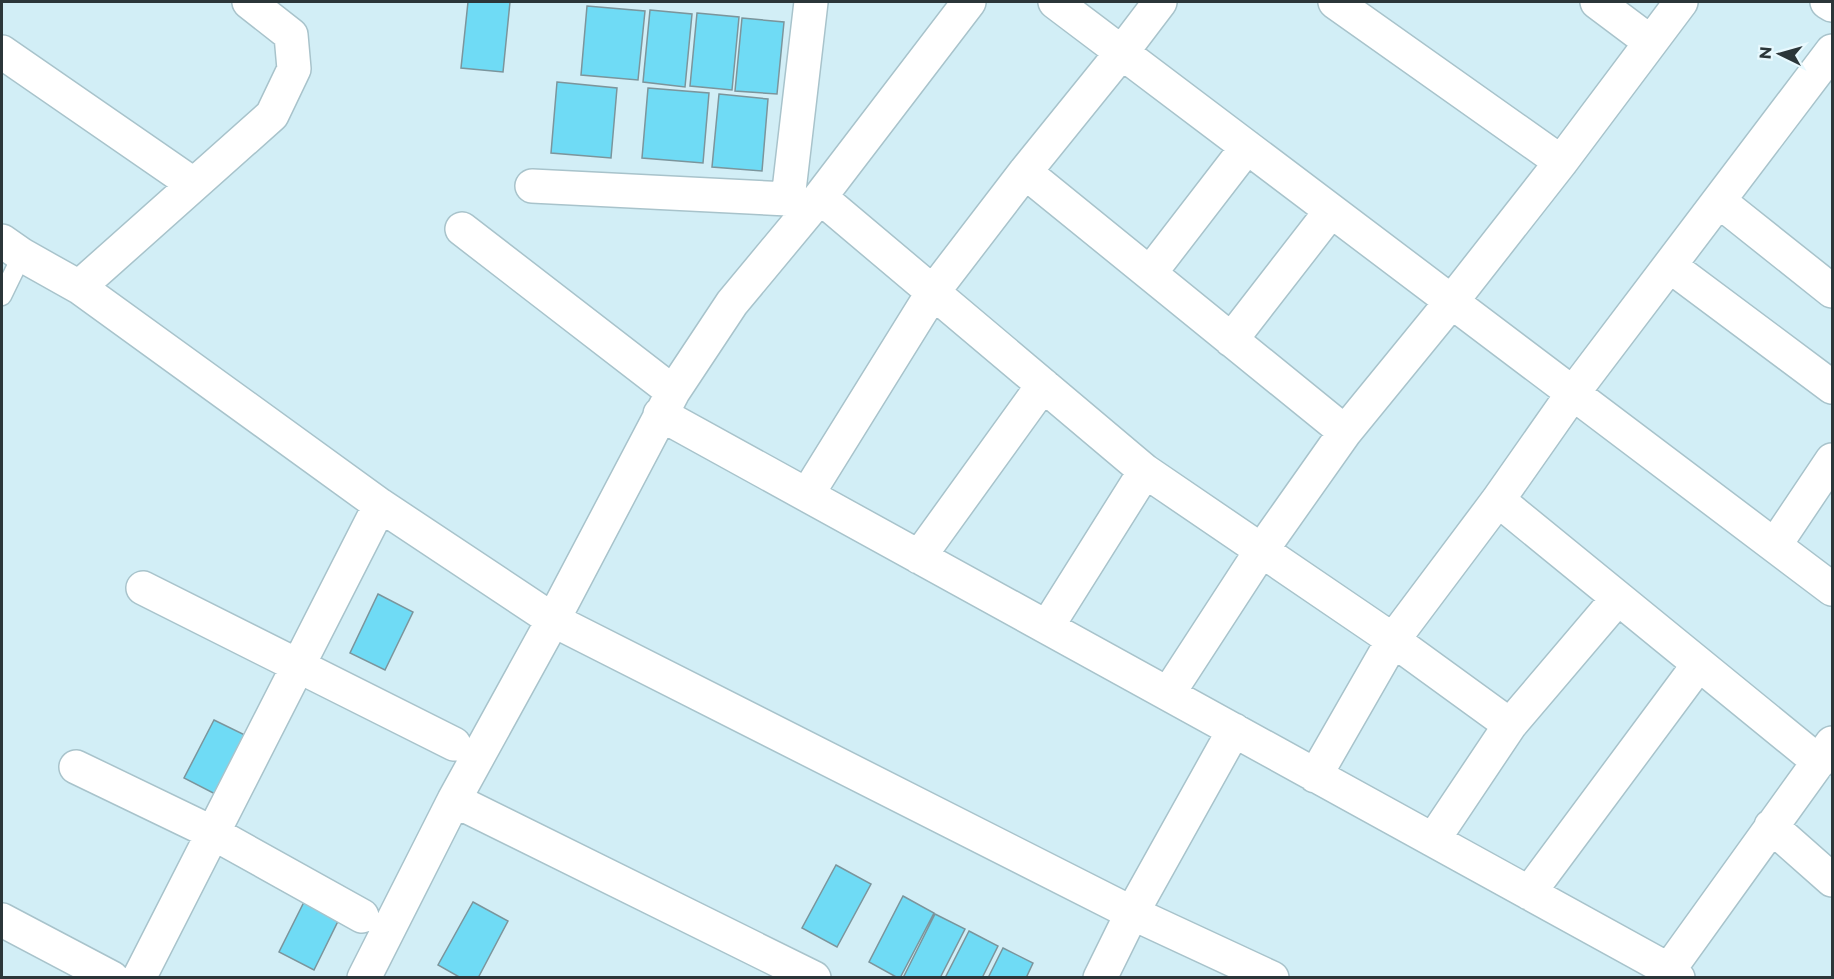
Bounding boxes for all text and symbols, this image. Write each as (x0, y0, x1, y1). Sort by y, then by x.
north arrow (1750, 24, 1810, 84)
text: N (1756, 45, 1776, 60)

